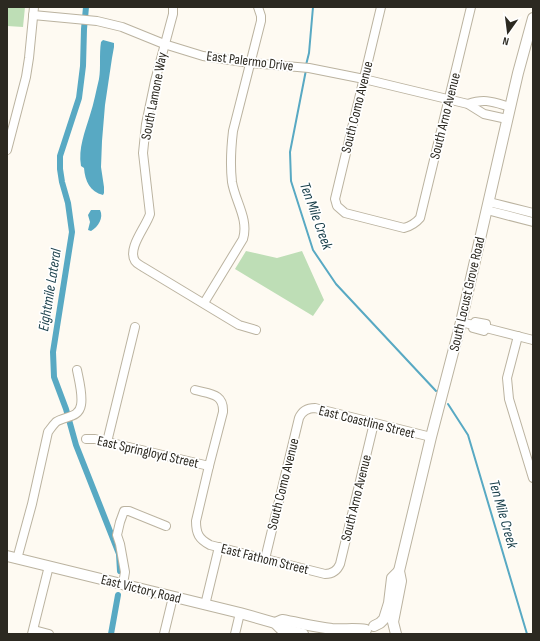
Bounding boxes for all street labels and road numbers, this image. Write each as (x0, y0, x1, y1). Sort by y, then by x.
street label: East Palermo Drive (206, 47, 294, 75)
street label: South Lamone Way (137, 50, 171, 141)
street label: South Como Avenue (337, 59, 377, 155)
street label: South Arno Avenue (426, 71, 464, 161)
street label: South Locust Grove Road (446, 235, 488, 353)
street label: East Coastline Street (317, 402, 417, 442)
street label: East Springloyd Street (96, 432, 200, 472)
street label: South Como Avenue (263, 436, 303, 532)
street label: South Arno Avenue (337, 453, 375, 543)
street label: East Fathom Street (219, 540, 311, 578)
street label: East Victory Road (99, 571, 183, 607)

